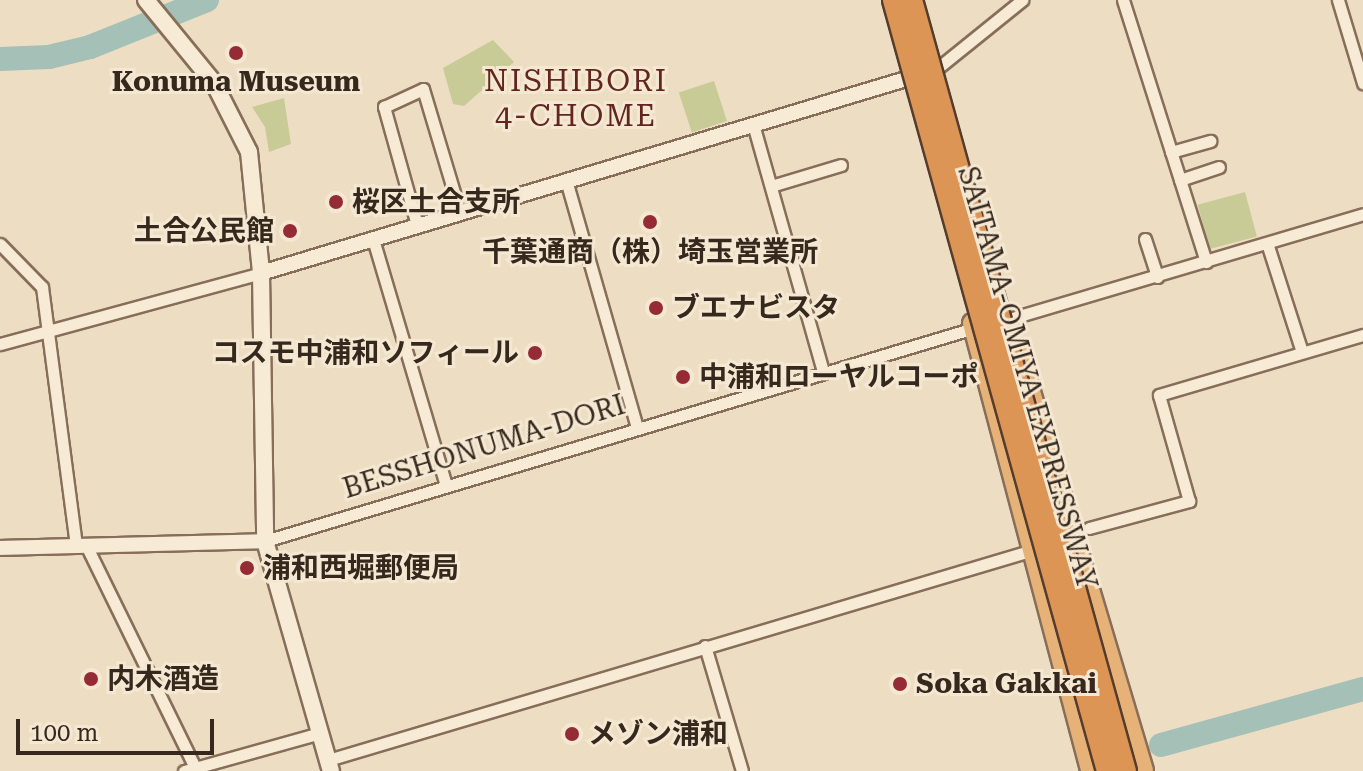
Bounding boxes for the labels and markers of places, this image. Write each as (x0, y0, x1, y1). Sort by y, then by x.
marker: Konuma Museum (227, 44, 245, 62)
place label: Konuma Museum (112, 65, 360, 99)
place label: 桜区土合支所 (352, 185, 520, 219)
marker: 桜区土合支所 (327, 193, 345, 211)
marker: 千葉通商（株）埼玉営業所 (641, 213, 659, 231)
place label: 土合公民館 (134, 214, 274, 248)
marker: 土合公民館 (281, 222, 299, 240)
place label: 千葉通商（株）埼玉営業所 (482, 235, 818, 269)
place label: ブエナビスタ (672, 291, 840, 325)
marker: ブエナビスタ (647, 299, 665, 317)
place label: コスモ中浦和ソフィール (211, 336, 519, 370)
marker: コスモ中浦和ソフィール (526, 344, 544, 362)
place label: 中浦和ローヤルコーポ (699, 360, 979, 394)
marker: 中浦和ローヤルコーポ (674, 368, 692, 386)
place label: 浦和西堀郵便局 (263, 551, 459, 585)
marker: 浦和西堀郵便局 (238, 559, 256, 577)
place label: 内木酒造 (107, 662, 219, 696)
place label: Soka Gakkai (916, 667, 1097, 701)
marker: 内木酒造 (82, 670, 100, 688)
marker: Soka Gakkai (891, 675, 909, 693)
place label: メゾン浦和 (588, 717, 728, 751)
marker: メゾン浦和 (563, 725, 581, 743)

